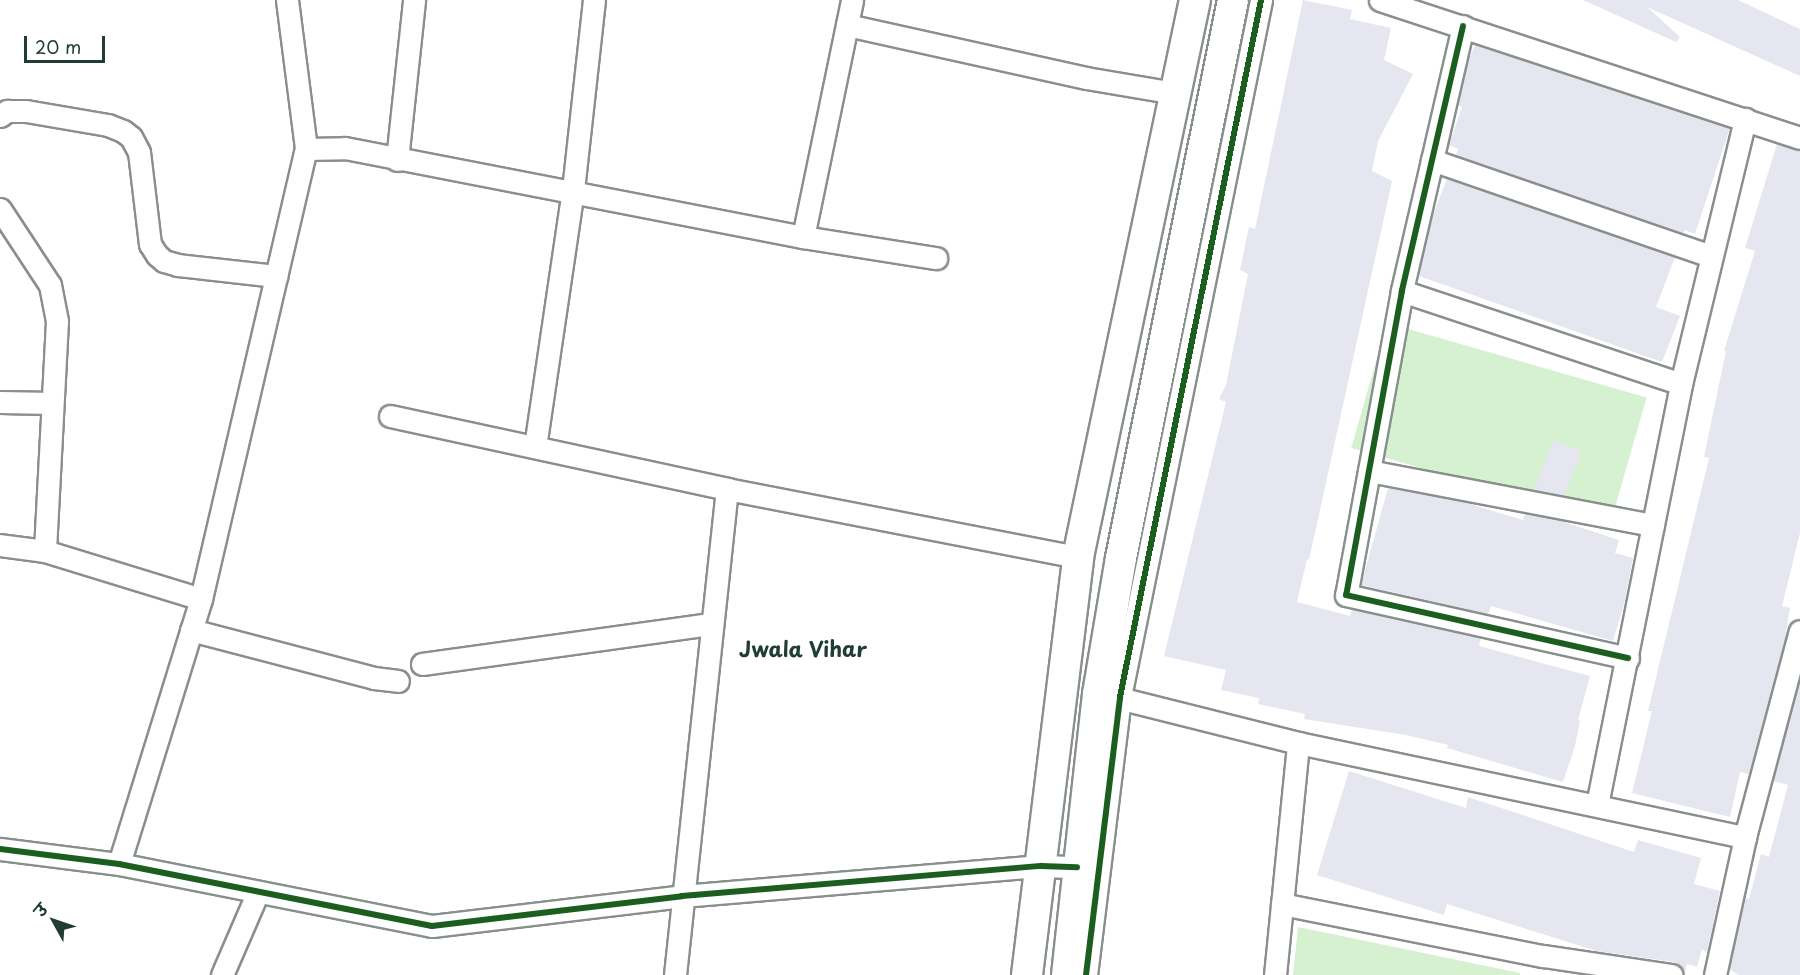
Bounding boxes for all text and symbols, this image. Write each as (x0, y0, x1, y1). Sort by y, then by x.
scale bar (27, 24, 108, 62)
text: 20 m (35, 33, 81, 60)
district label: Jwala Vihar (738, 635, 868, 661)
north arrow (24, 891, 84, 951)
text: उ (28, 898, 53, 921)

